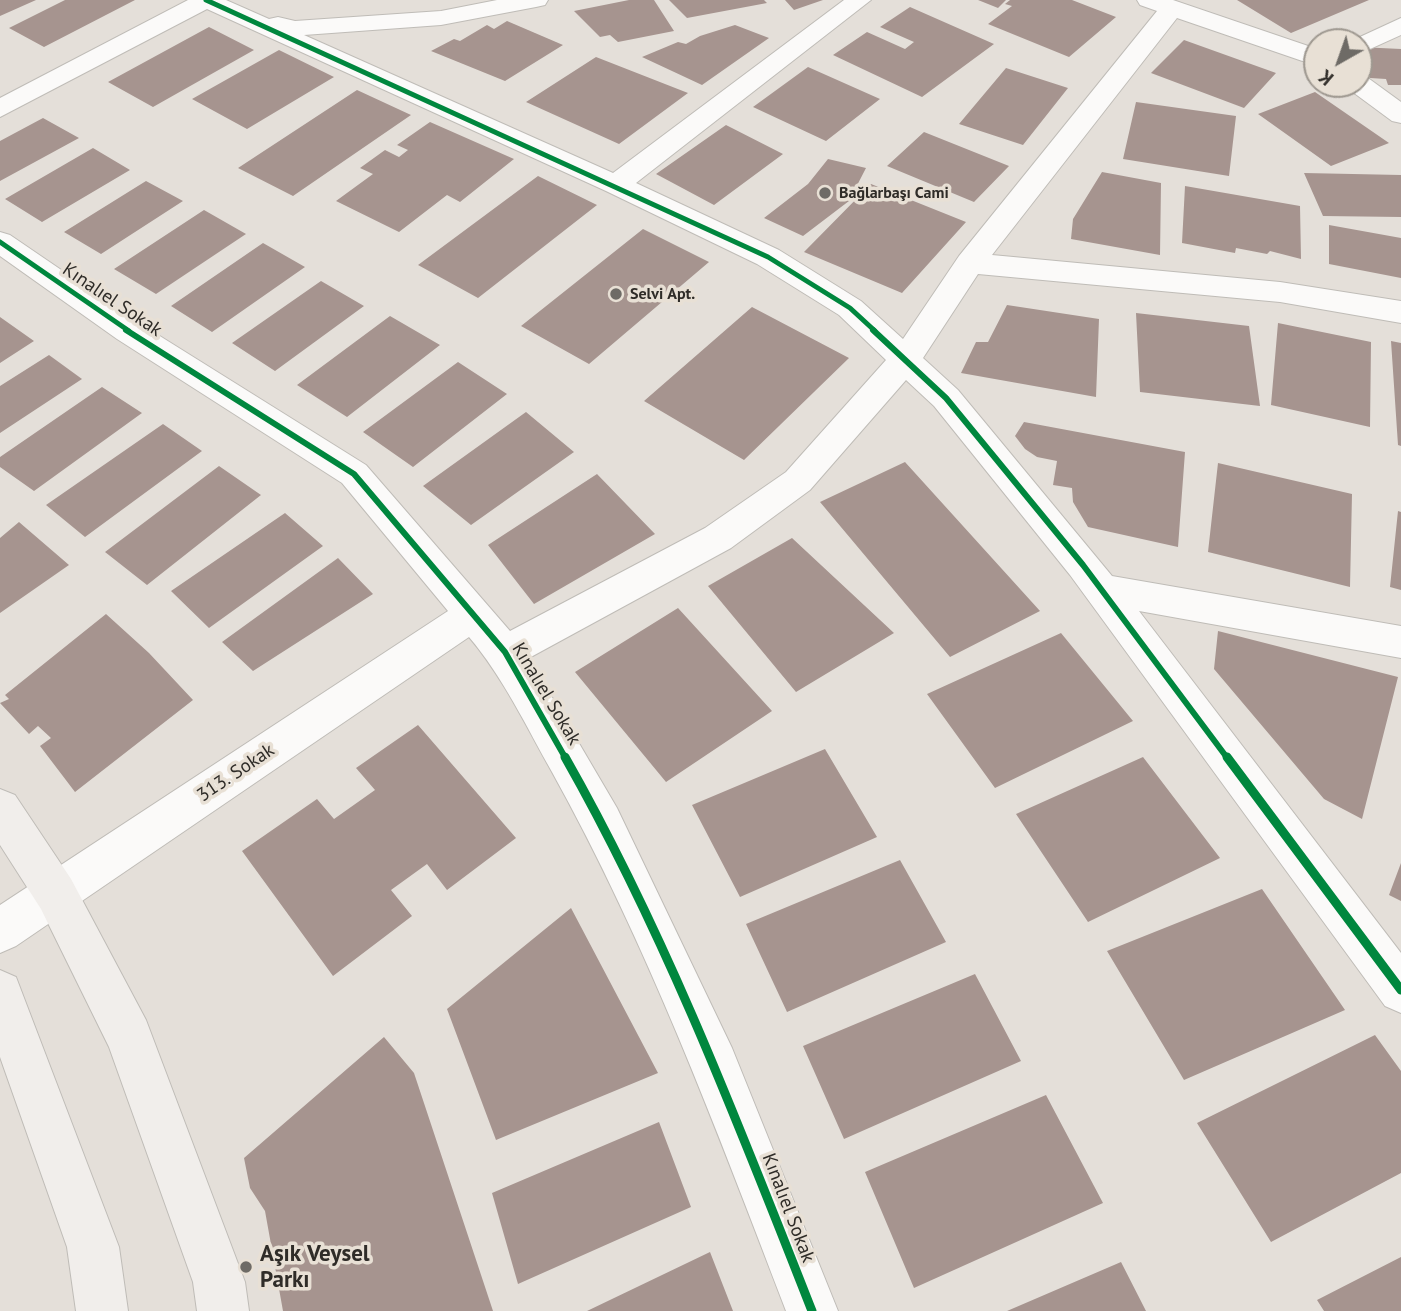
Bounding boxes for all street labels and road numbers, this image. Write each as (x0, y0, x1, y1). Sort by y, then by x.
street label: Kınalıel Sokak (58, 258, 166, 342)
street label: Kınalıel Sokak (507, 639, 585, 749)
street label: 313. Sokak (193, 739, 279, 807)
street label: Kınalıel Sokak (757, 1150, 819, 1266)

